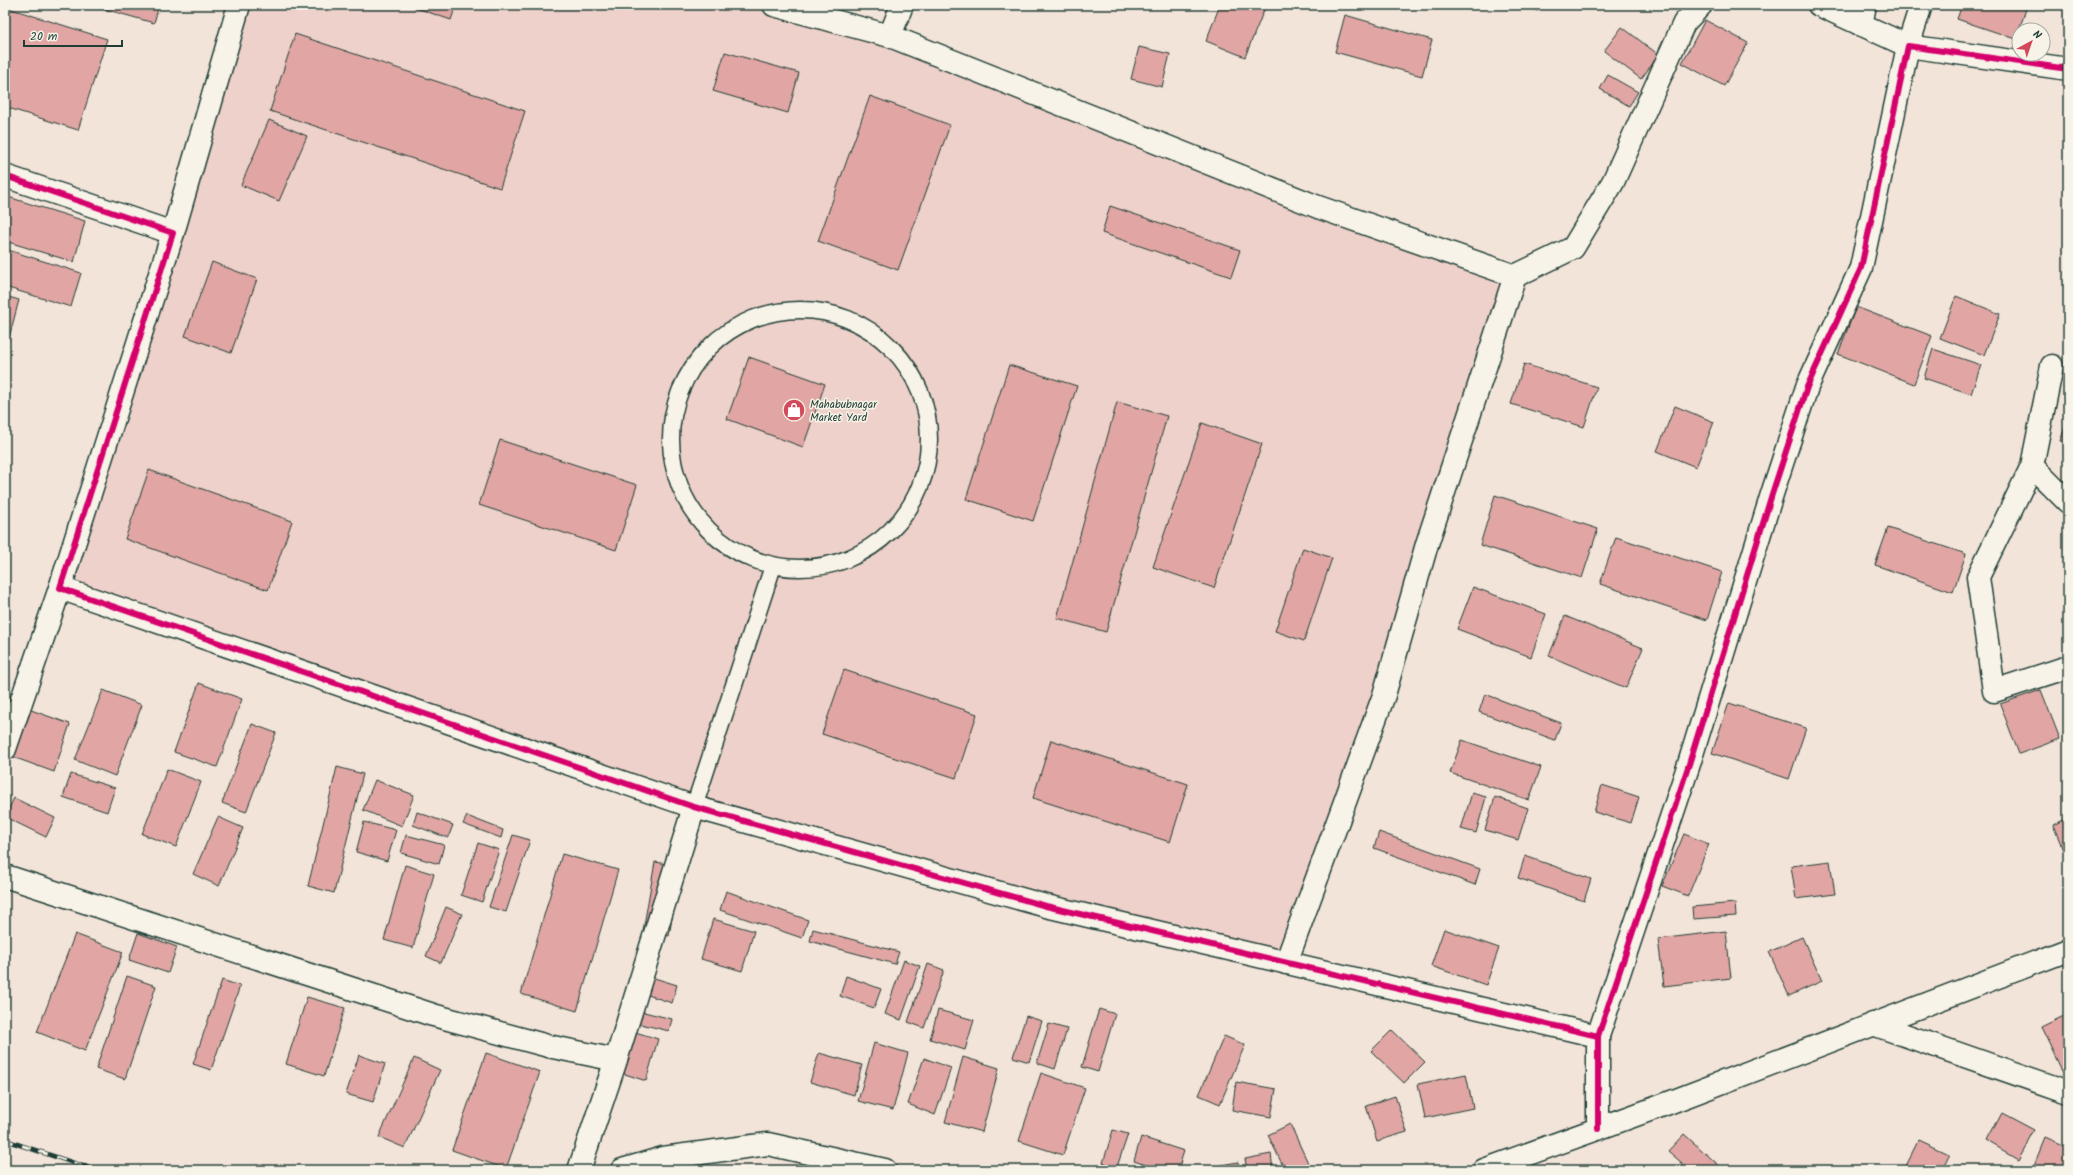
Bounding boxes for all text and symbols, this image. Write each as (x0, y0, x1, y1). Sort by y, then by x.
scale bar (24, 22, 122, 48)
north arrow (2011, 22, 2051, 62)
text: N (2028, 26, 2045, 44)
text: 20 m (30, 27, 58, 46)
place label: Mahabubnagar Market Yard (810, 396, 878, 427)
shop icon: Mahabubnagar Market Yard (781, 397, 807, 423)

